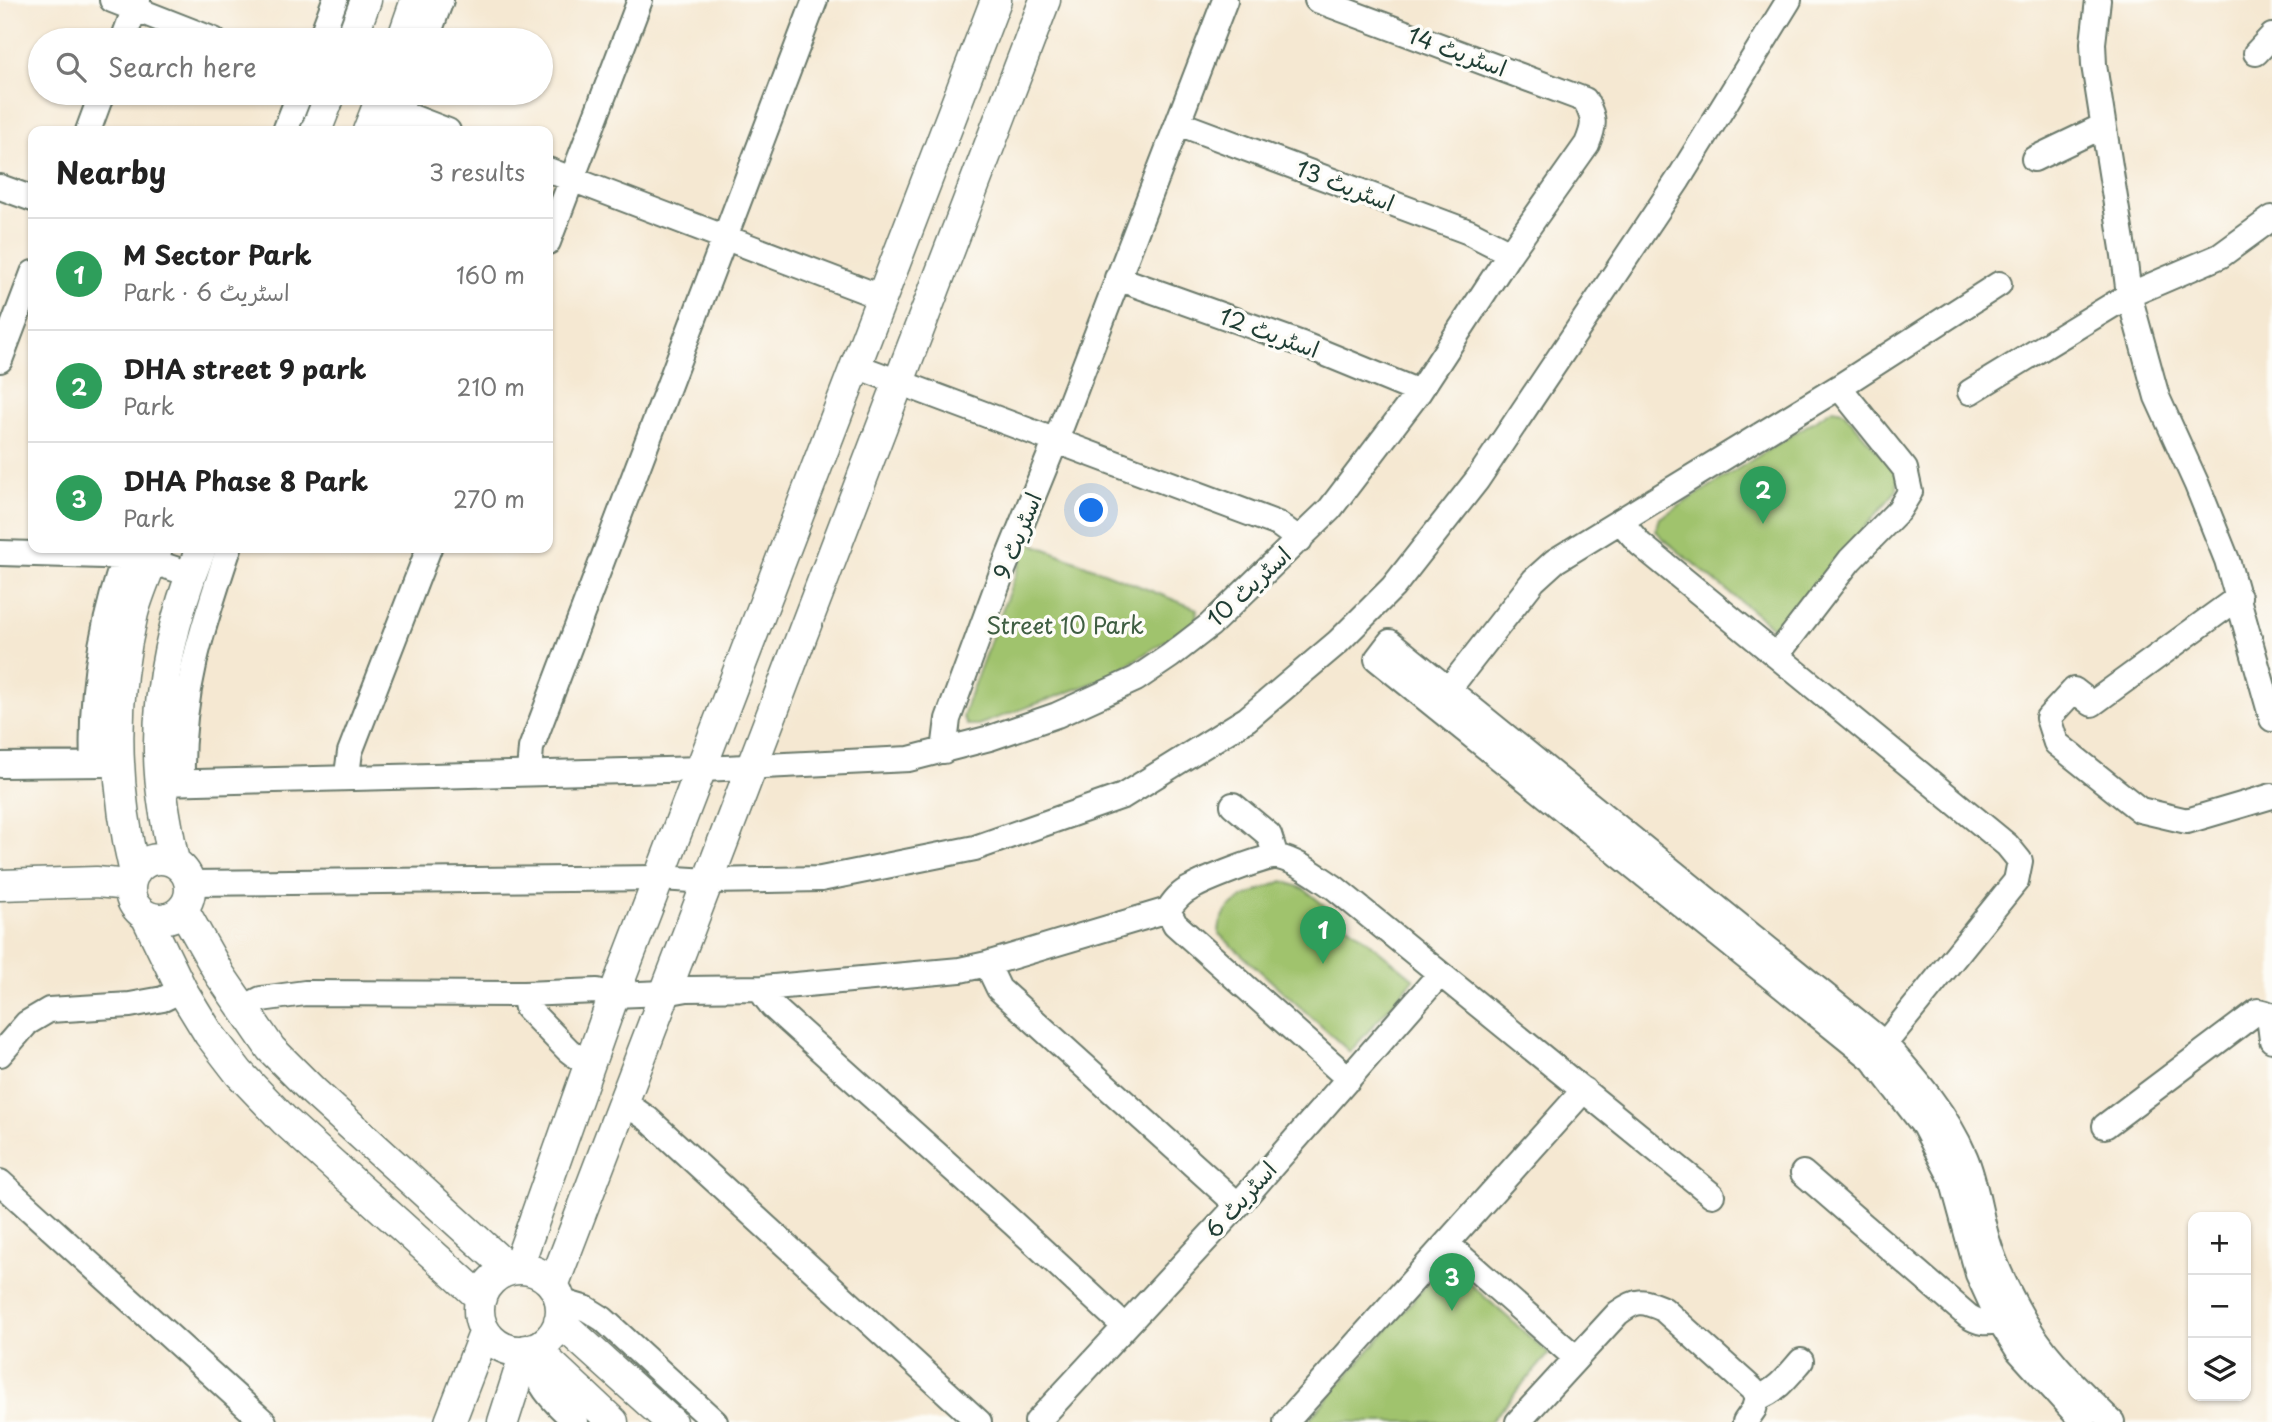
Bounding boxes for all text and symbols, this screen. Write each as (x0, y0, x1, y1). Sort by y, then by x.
street label: اسٹریٹ 14 (1403, 16, 1512, 85)
search box (28, 28, 553, 105)
text: Search here (108, 47, 257, 86)
icon: search (52, 48, 90, 86)
text: Nearby (56, 149, 166, 194)
street label: اسٹریٹ 13 (1291, 150, 1400, 219)
text: 3 results (429, 154, 525, 189)
text: M Sector Park (123, 235, 312, 274)
text: 1 (74, 257, 85, 292)
text: 160 m (456, 257, 525, 292)
text: Park · اسٹریٹ 6 (123, 274, 290, 309)
street label: اسٹریٹ 12 (1215, 297, 1324, 366)
text: DHA street 9 park (123, 349, 367, 388)
text: 2 (71, 369, 87, 404)
text: 210 m (457, 369, 525, 404)
text: Park (123, 388, 174, 423)
text: DHA Phase 8 Park (123, 461, 368, 500)
pin: 2 (1740, 466, 1786, 524)
text: 3 (71, 481, 87, 516)
text: 270 m (453, 481, 525, 516)
street label: اسٹریٹ 9 (983, 487, 1050, 584)
your location (1074, 493, 1108, 527)
text: Park (123, 500, 174, 535)
street label: اسٹریٹ 10 (1198, 537, 1298, 634)
park label: Street 10 Park (986, 607, 1144, 642)
pin: 1 (1300, 906, 1346, 964)
street label: اسٹریٹ 6 (1196, 1152, 1284, 1246)
map controls (2188, 1212, 2251, 1401)
button: + (2188, 1212, 2251, 1275)
pin: 3 (1429, 1253, 1475, 1311)
button: − (2188, 1275, 2251, 1338)
button: layers (2188, 1338, 2251, 1401)

